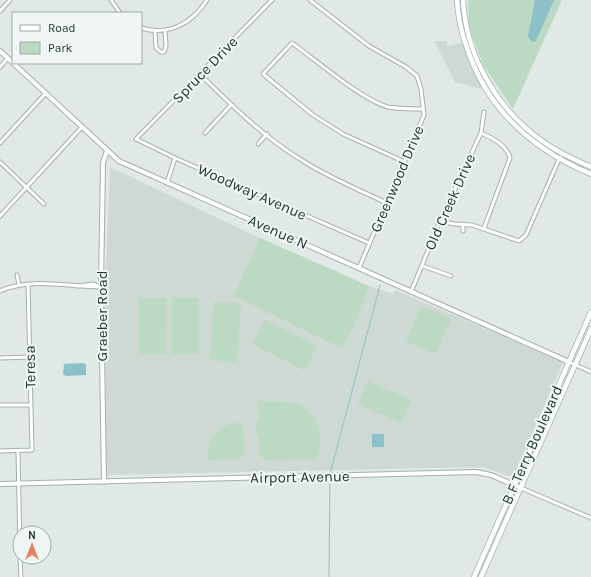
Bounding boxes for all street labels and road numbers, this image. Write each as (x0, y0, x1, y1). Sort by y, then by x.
street label: Spruce Drive (169, 33, 241, 107)
street label: Greenwood Drive (366, 123, 428, 235)
street label: Old Creek Drive (421, 151, 479, 253)
street label: Woodway Avenue (195, 160, 309, 224)
street label: Avenue N (245, 211, 311, 253)
street label: Graeber Road (93, 270, 111, 362)
street label: Teresa (21, 345, 39, 389)
street label: B F Terry Boulevard (498, 383, 566, 507)
street label: Airport Avenue (250, 467, 350, 487)

